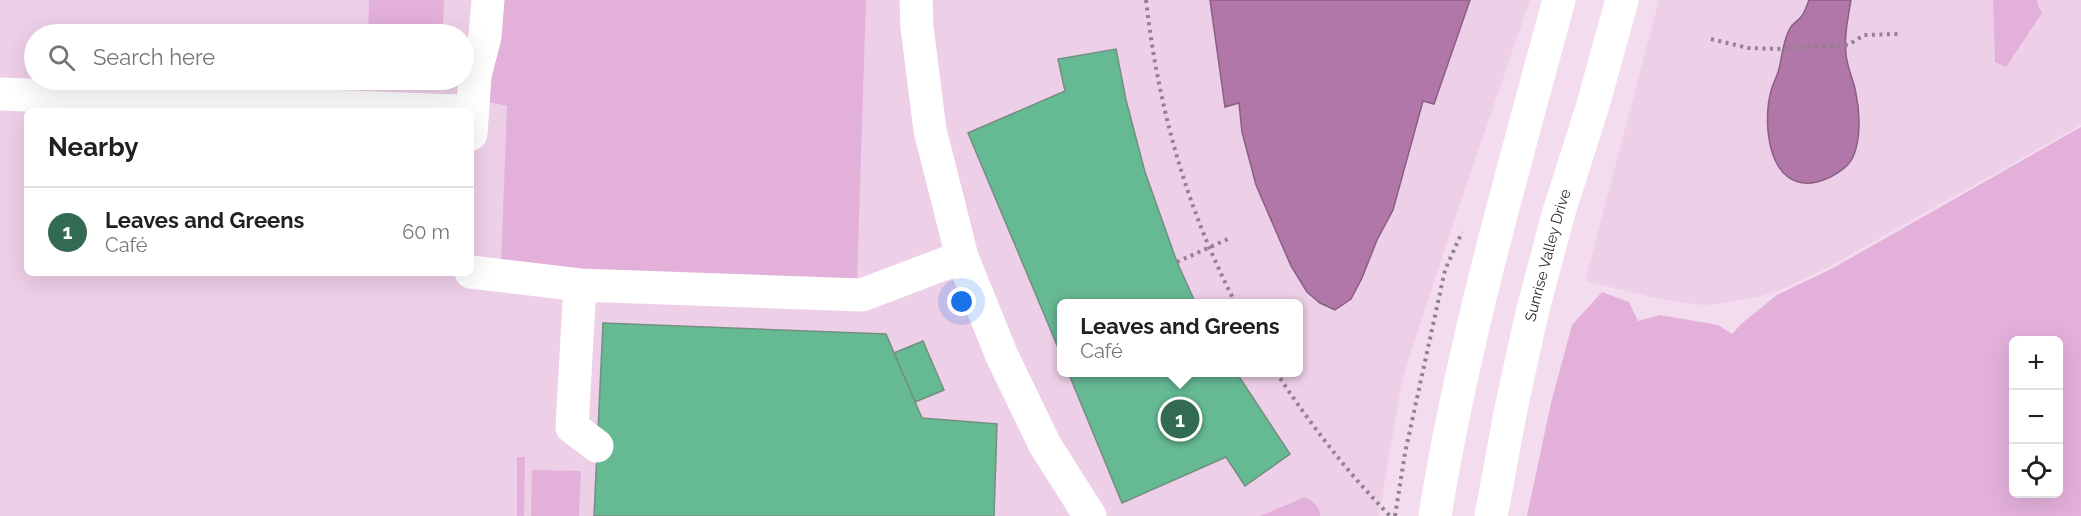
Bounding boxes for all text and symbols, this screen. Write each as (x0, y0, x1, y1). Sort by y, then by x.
search box (24, 24, 474, 90)
icon: search (45, 41, 78, 74)
text: Search here (93, 44, 215, 70)
text: Nearby (48, 132, 138, 162)
street label: Sunrise Valley Drive (1521, 187, 1575, 323)
text: Leaves and Greens (105, 207, 304, 233)
text: 1 (63, 220, 72, 244)
text: 60 m (402, 220, 450, 244)
text: Café (105, 233, 148, 257)
your location (947, 287, 976, 316)
popup (1057, 299, 1303, 377)
text: Leaves and Greens (1080, 313, 1280, 339)
map controls (2009, 336, 2063, 498)
button: + (2009, 336, 2063, 390)
text: Café (1080, 339, 1123, 363)
button: − (2009, 390, 2063, 444)
pin: 1 (1160, 396, 1200, 442)
button: locate (2009, 444, 2063, 498)

